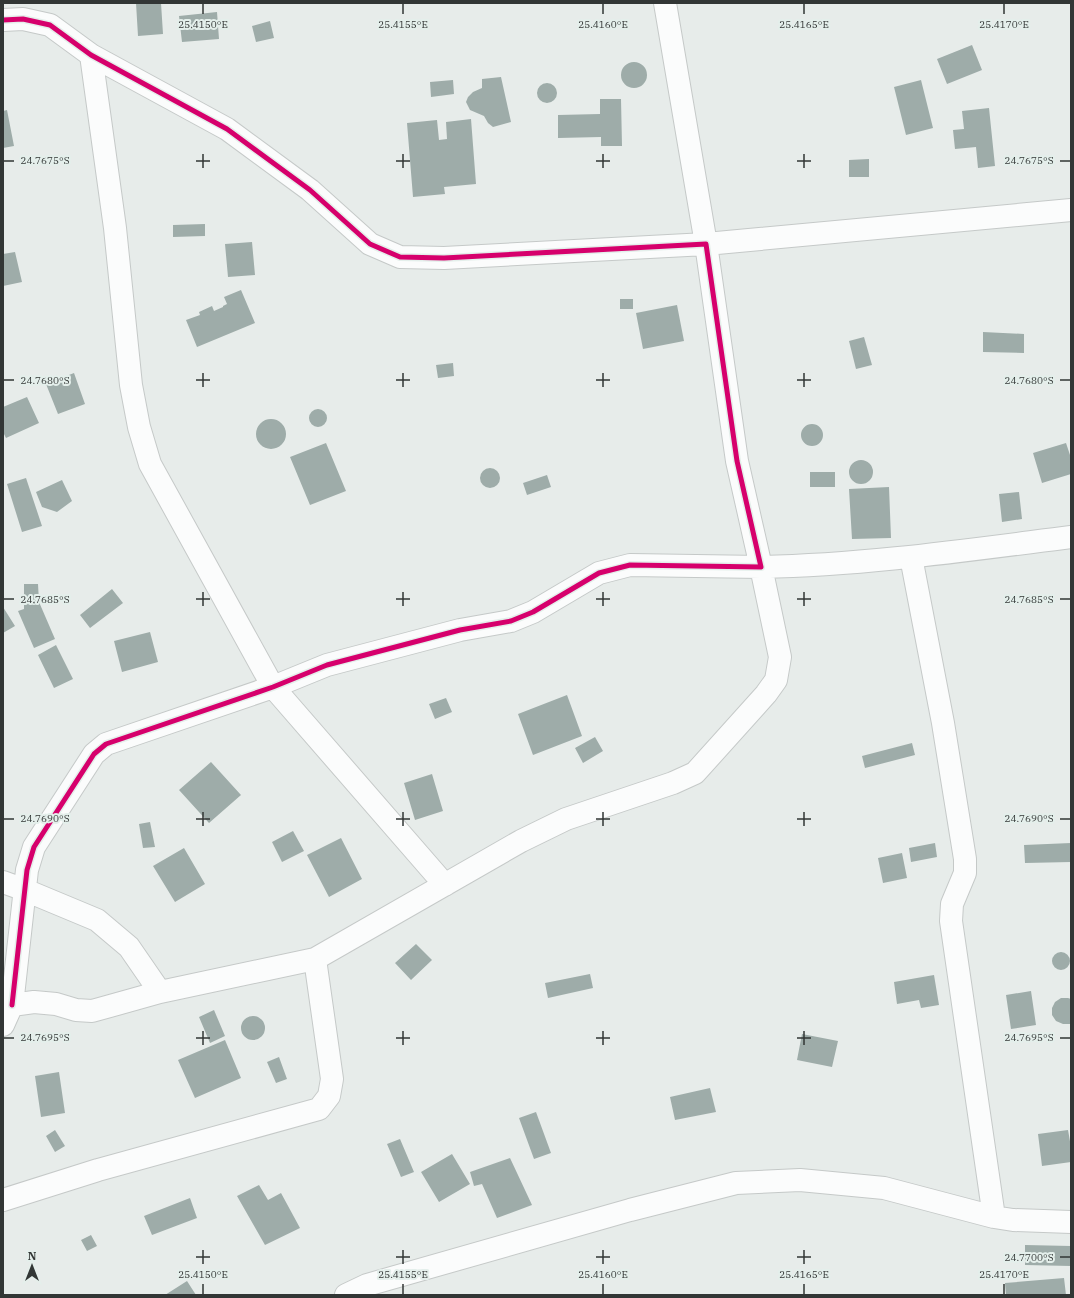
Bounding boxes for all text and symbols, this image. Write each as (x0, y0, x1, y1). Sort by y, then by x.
text: 25.4150°E (178, 18, 228, 31)
text: 25.4155°E (378, 18, 428, 31)
text: 25.4160°E (578, 18, 628, 31)
text: 25.4165°E (779, 18, 829, 31)
text: 25.4170°E (979, 18, 1029, 31)
text: 24.7675°S (20, 154, 70, 167)
text: 24.7675°S (1004, 154, 1054, 167)
text: 24.7680°S (20, 374, 70, 387)
text: 24.7680°S (1004, 374, 1054, 387)
text: 24.7685°S (20, 593, 70, 606)
text: 24.7685°S (1004, 593, 1054, 606)
text: 24.7690°S (20, 812, 70, 825)
text: 24.7690°S (1004, 812, 1054, 825)
text: 24.7695°S (20, 1031, 70, 1044)
text: 24.7695°S (1004, 1031, 1054, 1044)
north arrow (12, 1246, 52, 1286)
text: N (28, 1249, 37, 1263)
text: 24.7700°S (1004, 1251, 1054, 1264)
text: 25.4150°E (178, 1268, 228, 1281)
text: 25.4155°E (378, 1268, 428, 1281)
text: 25.4160°E (578, 1268, 628, 1281)
text: 25.4165°E (779, 1268, 829, 1281)
text: 25.4170°E (979, 1268, 1029, 1281)

